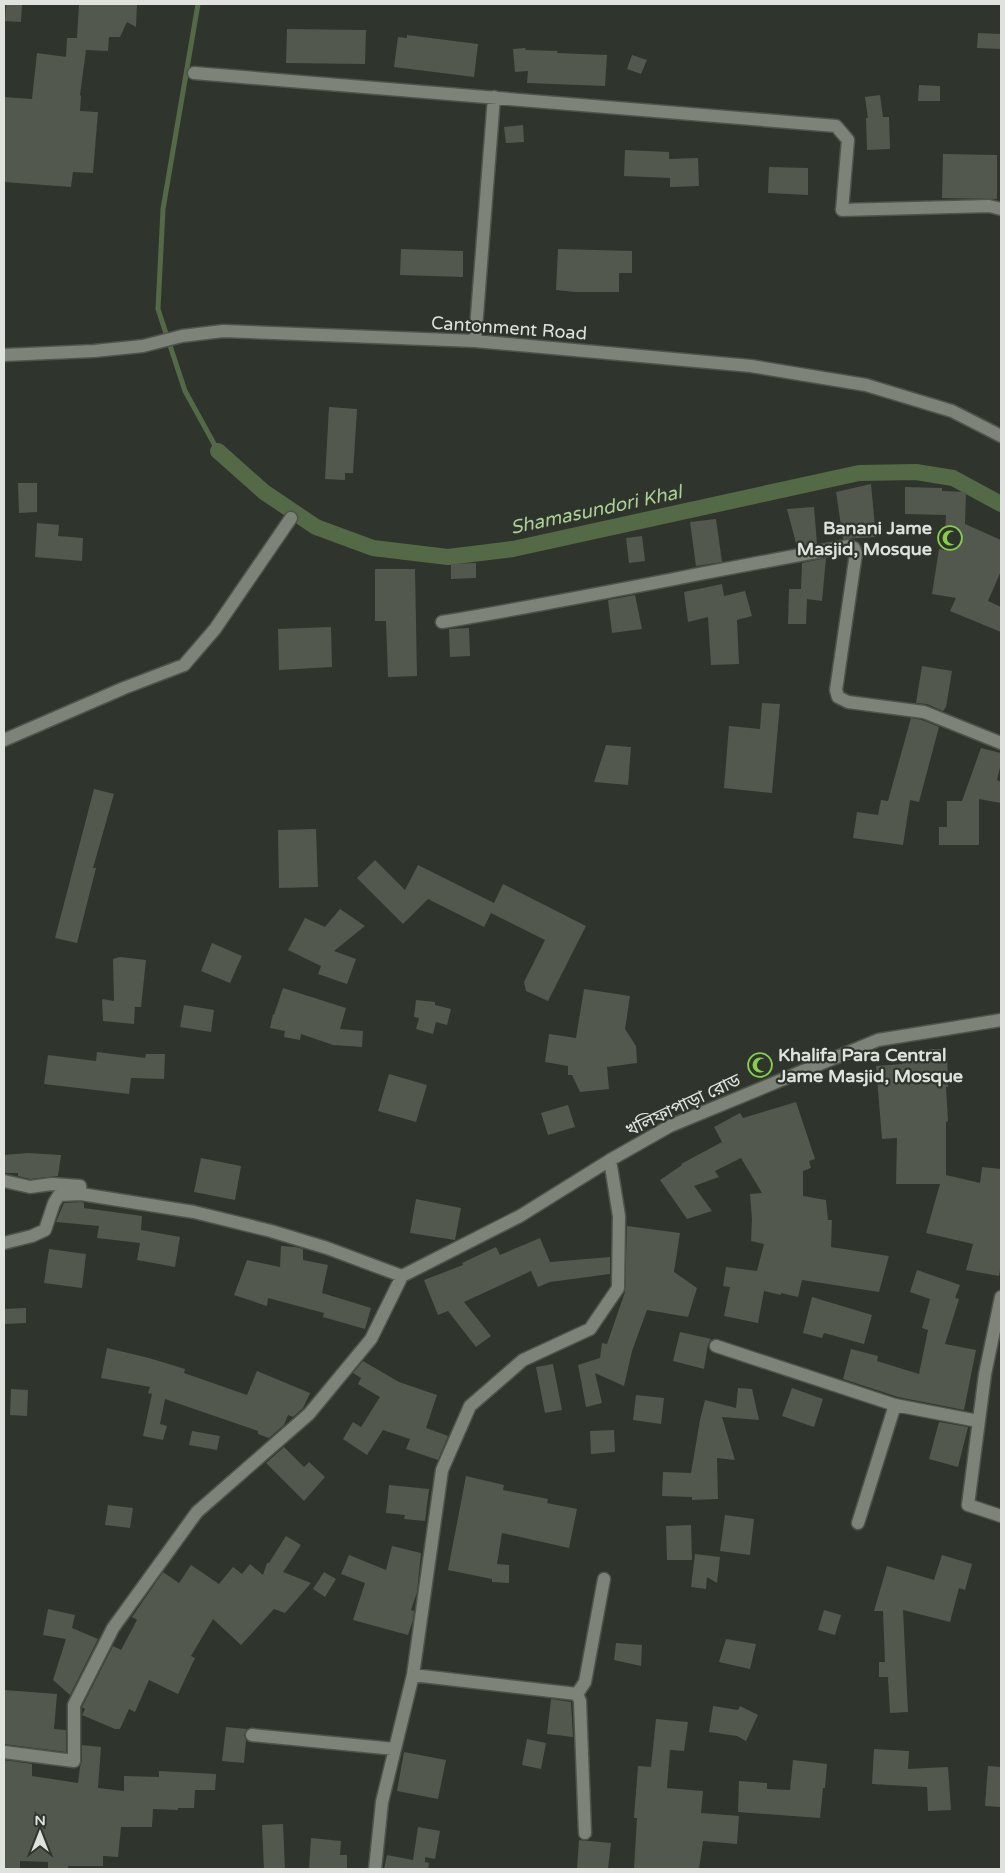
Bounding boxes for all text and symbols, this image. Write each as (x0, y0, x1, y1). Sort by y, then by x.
street label: Cantonment Road (430, 312, 588, 344)
water label: Shamasundori Khal (508, 481, 686, 539)
place label: Banani Jame Masjid, Mosque (797, 517, 932, 560)
mosque icon: Banani Jame Masjid, Mosque (937, 525, 963, 551)
place label: Khalifa Para Central Jame Masjid, Mosque (777, 1044, 963, 1087)
mosque icon: Khalifa Para Central Jame Masjid, Mosque (747, 1052, 773, 1078)
street label: খলিফাপাড়া রোড (622, 1069, 744, 1141)
north arrow (15, 1808, 65, 1858)
text: N (34, 1812, 46, 1829)

